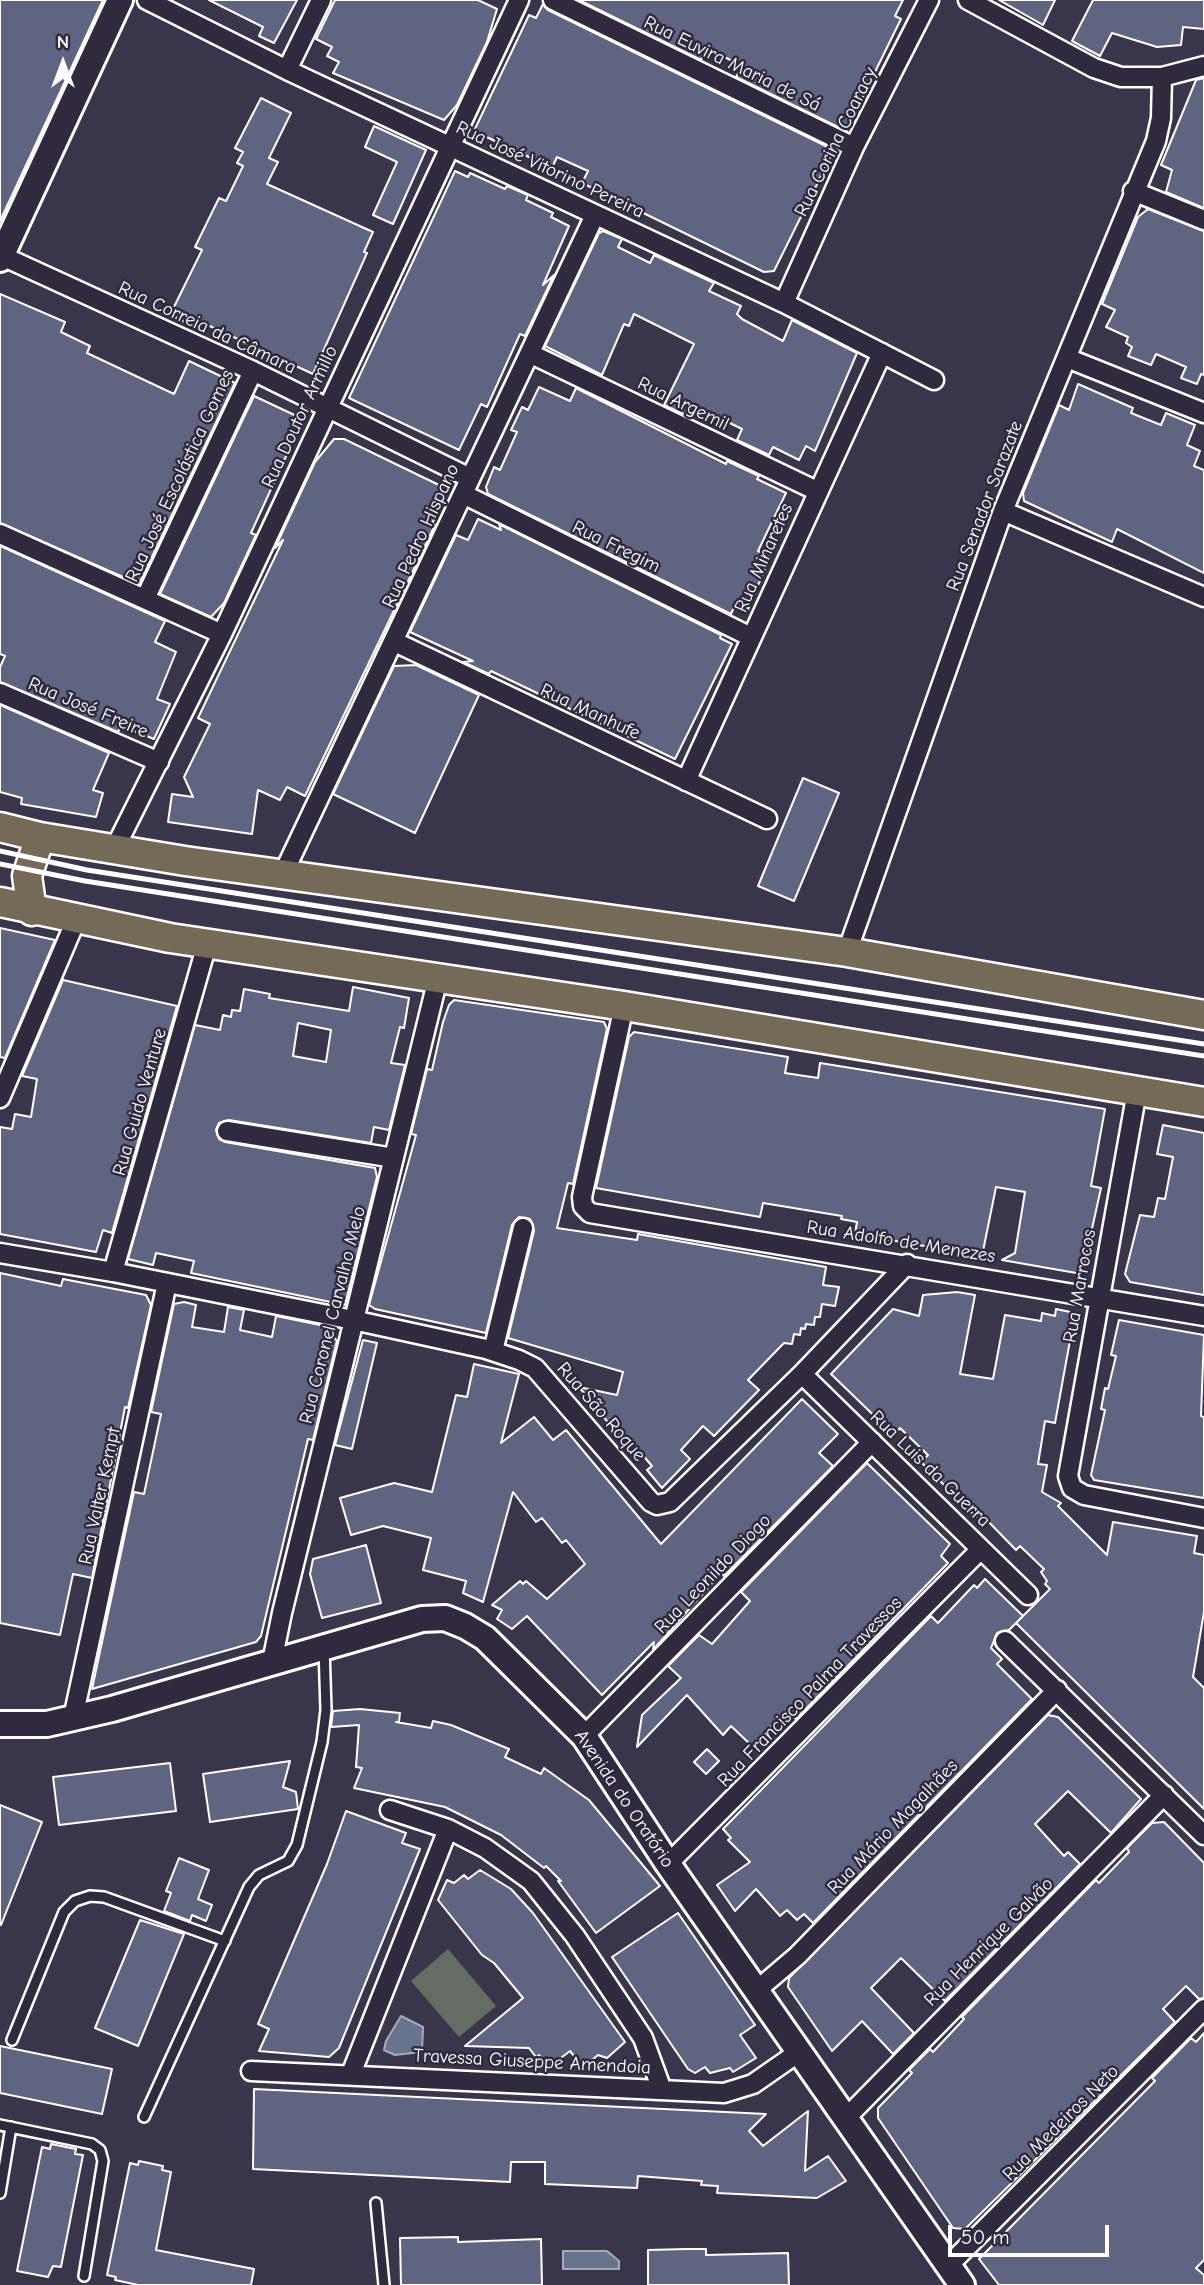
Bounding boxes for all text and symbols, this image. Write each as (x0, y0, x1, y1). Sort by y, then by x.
street label: Rua Euvira Maria de Sá (640, 11, 824, 117)
north arrow (28, 28, 98, 98)
text: N (57, 31, 69, 53)
street label: Rua Corina Coaracy (790, 63, 882, 221)
street label: Rua José Vitorino Pereira (452, 116, 648, 224)
street label: Rua Correia da Câmara (114, 277, 300, 379)
street label: Rua Doutor Armillo (257, 342, 343, 492)
street label: Rua José Escolástica Gomes (121, 366, 239, 586)
street label: Rua Argemil (634, 372, 732, 436)
street label: Rua Senador Sarazate (942, 418, 1028, 594)
street label: Rua Pedro Hispano (378, 460, 464, 612)
street label: Rua Minaretes (730, 500, 798, 616)
street label: Rua Fregim (568, 516, 664, 578)
street label: Rua José Freire (25, 672, 151, 744)
street label: Rua Manhufe (536, 679, 644, 745)
street label: Rua Guido Venture (108, 1026, 172, 1178)
street label: Rua Coronel Carvalho Melo (295, 1204, 371, 1426)
street label: Rua Adolfo de Menezes (805, 1216, 997, 1268)
street label: Rua Marrocos (1059, 1228, 1101, 1344)
street label: Rua São Roque (552, 1358, 650, 1466)
street label: Rua Luis da Guerra (865, 1406, 995, 1532)
street label: Rua Valter Kempt (74, 1425, 126, 1567)
street label: Rua Leonildo Diogo (650, 1509, 776, 1639)
street label: Rua Francisco Palma Travessos (713, 1592, 907, 1792)
street label: Avenida do Oratório (569, 1726, 679, 1872)
street label: Rua Mário Magalhães (823, 1755, 963, 1899)
street label: Rua Henrique Galvão (920, 1873, 1058, 2011)
street label: Travessa Giuseppe Amendoia (413, 2044, 651, 2080)
street label: Rua Medeiros Neto (998, 2060, 1124, 2186)
scale bar (952, 2212, 1113, 2256)
text: 50 m (961, 2225, 1010, 2249)

